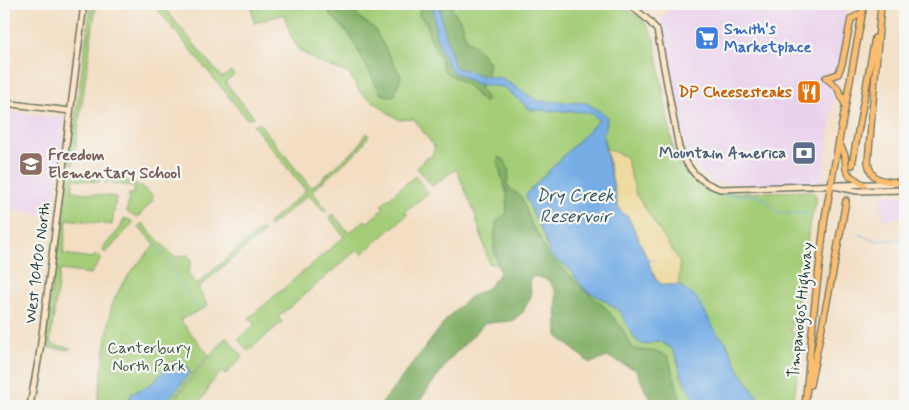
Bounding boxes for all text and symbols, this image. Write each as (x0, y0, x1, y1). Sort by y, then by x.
place label: Smith's Marketplace (724, 19, 812, 58)
supermarket icon: Smith's Marketplace (694, 25, 720, 51)
restaurant icon: DP Cheesesteaks (796, 79, 822, 105)
place label: DP Cheesesteaks (678, 82, 792, 103)
bank icon: Mountain America (791, 140, 817, 166)
place label: Mountain America (659, 143, 786, 164)
place label: Freedom Elementary School (48, 145, 181, 184)
school or university icon: Freedom Elementary School (18, 151, 44, 177)
water label: Dry Creek Reservoir (536, 184, 614, 229)
street label: West 10400 North (20, 201, 56, 325)
street label: Timpanogos Highway (783, 241, 820, 379)
park label: Canterbury North Park (107, 338, 191, 377)

